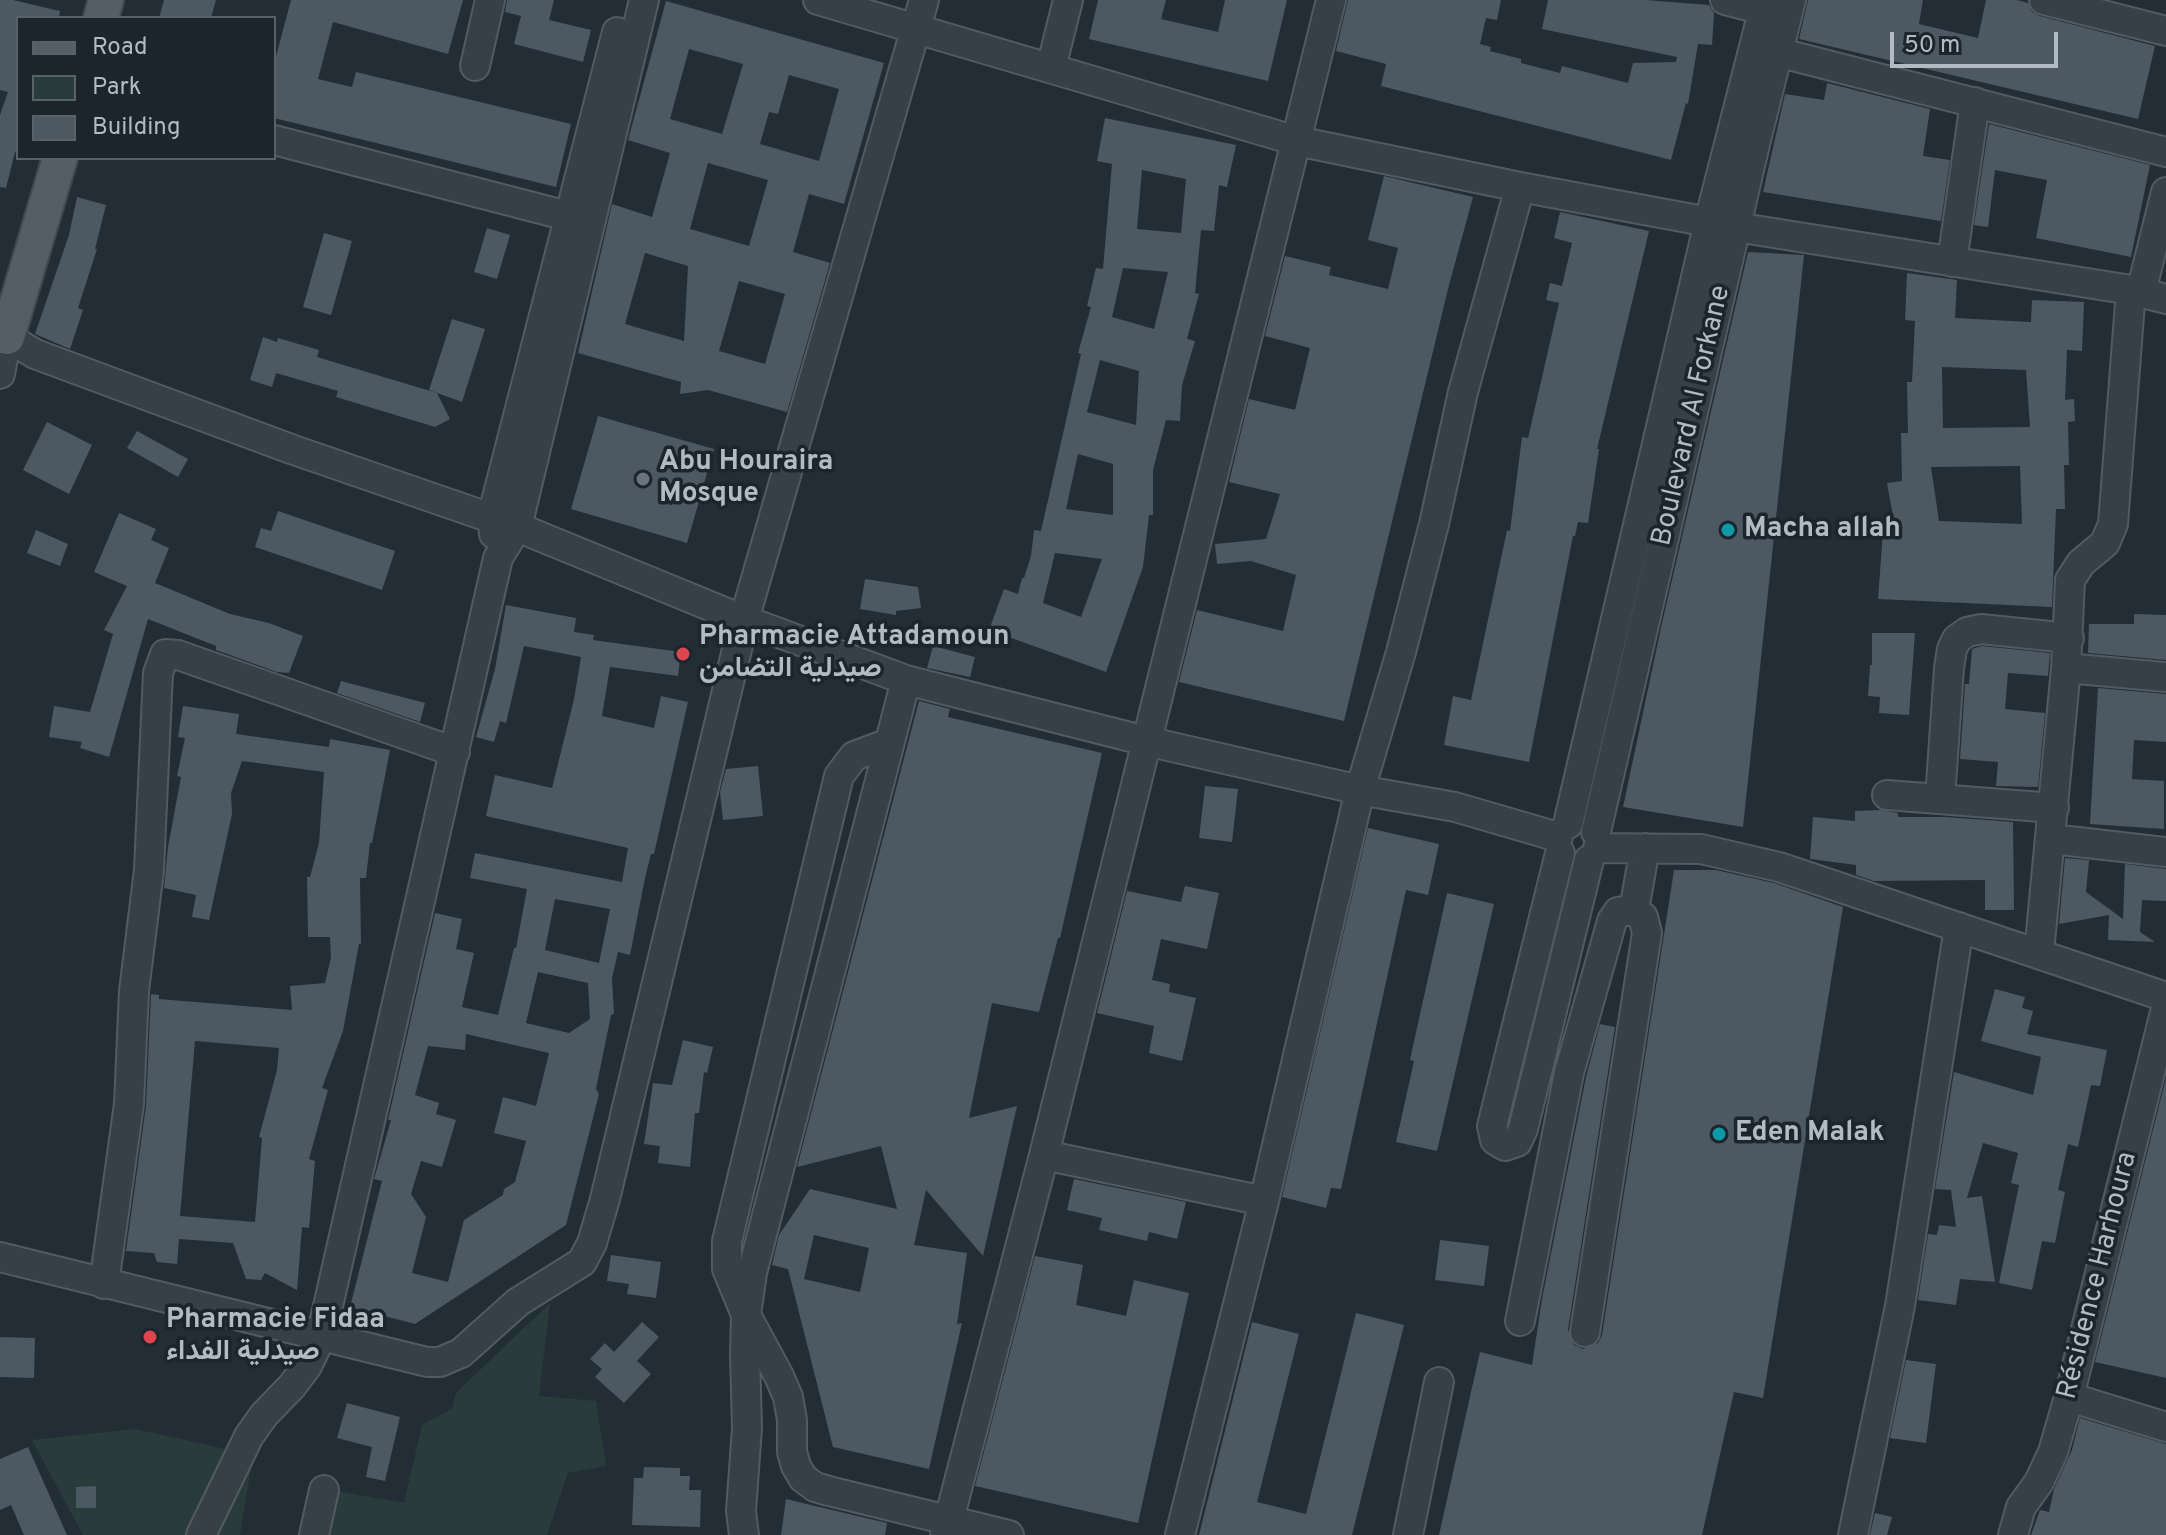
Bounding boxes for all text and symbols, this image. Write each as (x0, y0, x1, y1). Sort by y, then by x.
legend (16, 16, 276, 160)
scale bar (1894, 16, 2062, 66)
text: 50 m (1904, 31, 1960, 61)
text: Road (92, 33, 148, 63)
text: Park (92, 73, 142, 103)
text: Building (92, 113, 181, 143)
street label: Boulevard Al Forkane (1647, 282, 1739, 550)
place label: Abu Houraira Mosque (659, 446, 833, 512)
marker: Abu Houraira Mosque (634, 470, 652, 488)
place label: Macha allah (1744, 513, 1901, 547)
marker: Macha allah (1719, 521, 1737, 539)
place label: Pharmacie Attadamoun صيدلية التضامن (699, 621, 1010, 687)
marker: Pharmacie Attadamoun صيدلية التضامن (674, 645, 692, 663)
place label: Eden Malak (1735, 1117, 1885, 1151)
marker: Eden Malak (1710, 1125, 1728, 1143)
street label: Résidence Harhoura (2052, 1149, 2146, 1403)
place label: Pharmacie Fidaa صيدلية الفداء (166, 1304, 385, 1370)
marker: Pharmacie Fidaa صيدلية الفداء (141, 1328, 159, 1346)

